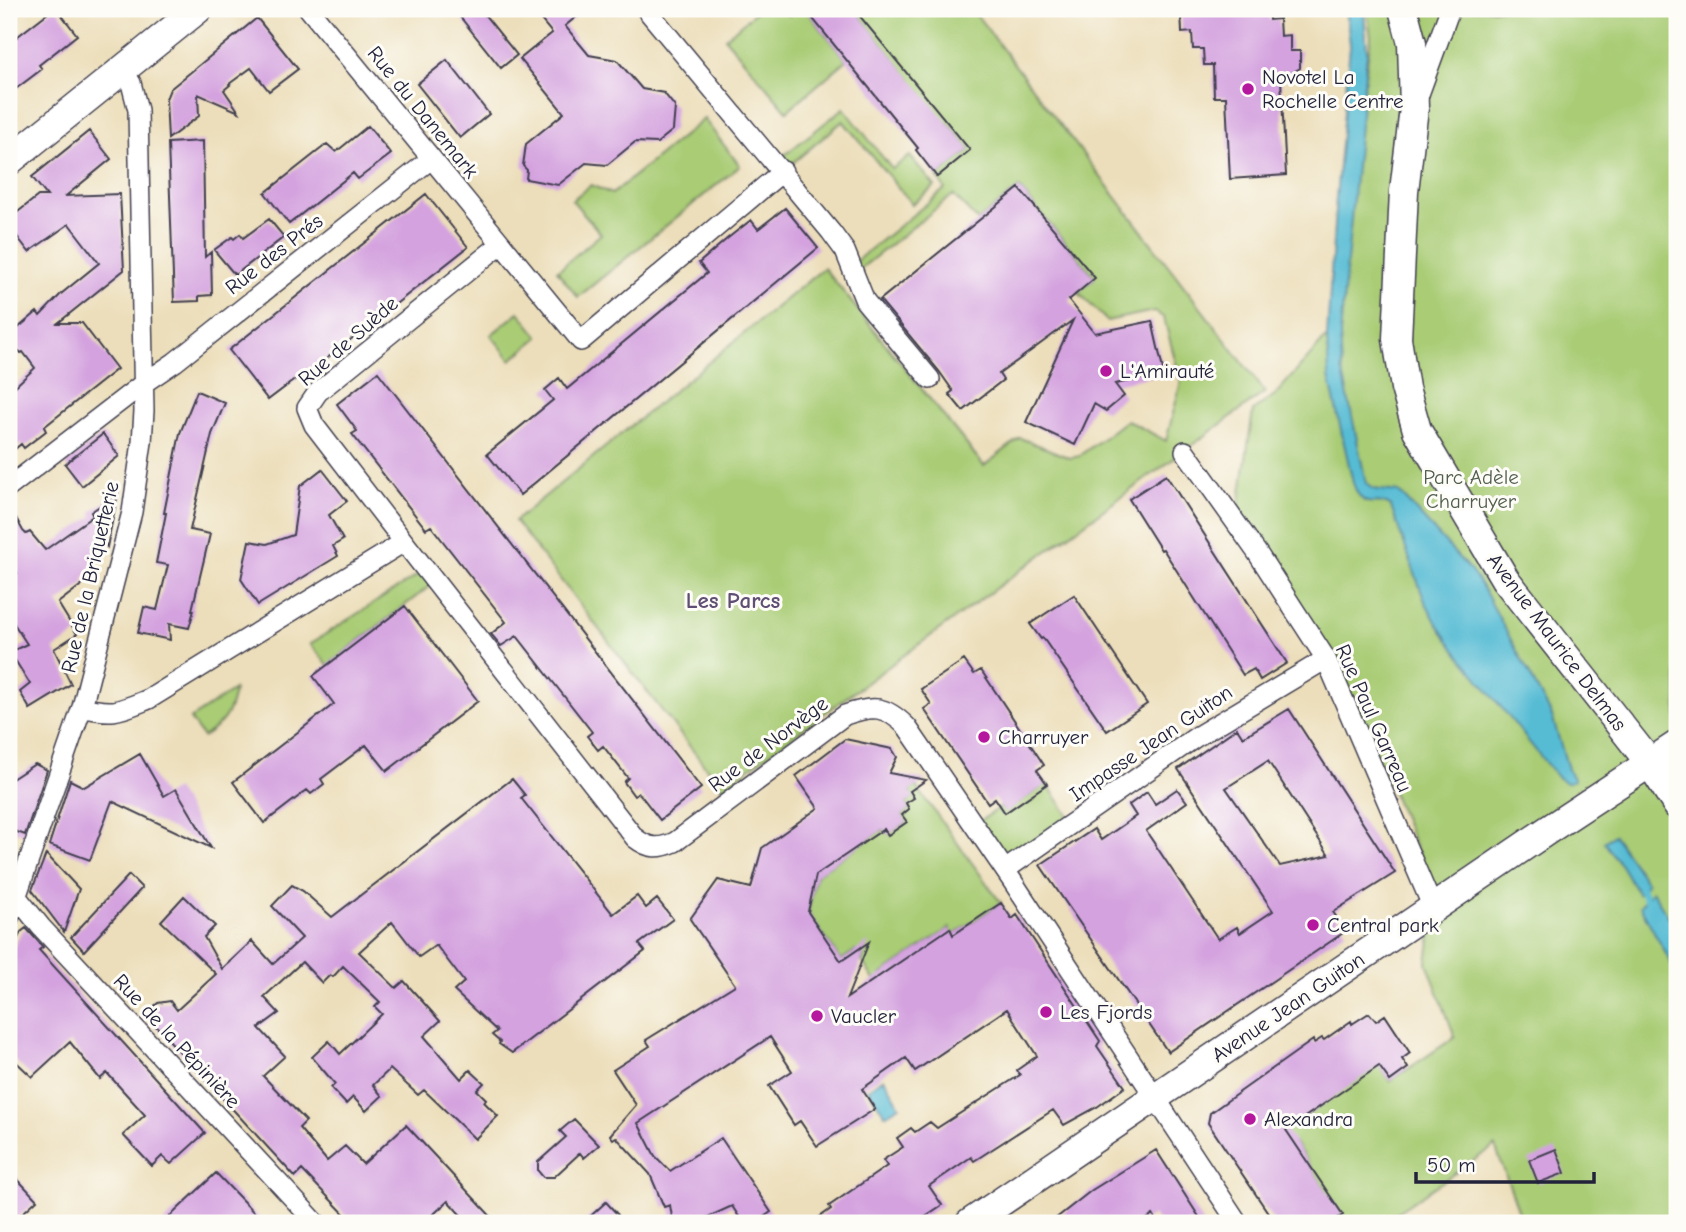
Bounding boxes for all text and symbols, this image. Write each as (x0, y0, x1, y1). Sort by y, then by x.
street label: Rue du Danemark (363, 41, 483, 183)
place label: Novotel La Rochelle Centre (1262, 65, 1404, 113)
marker: Novotel La Rochelle Centre (1240, 81, 1256, 97)
street label: Rue des Prés (221, 209, 327, 299)
street label: Rue de Suède (293, 291, 403, 391)
place label: L'Amirauté (1120, 359, 1214, 383)
marker: L'Amirauté (1098, 363, 1114, 379)
park label: Parc Adèle Charruyer (1423, 465, 1519, 513)
street label: Rue de la Briquetterie (56, 479, 124, 675)
street label: Avenue Maurice Delmas (1482, 548, 1632, 736)
district label: Les Parcs (686, 587, 781, 614)
street label: Rue Paul Garreau (1331, 640, 1417, 796)
street label: Impasse Jean Guiton (1065, 680, 1237, 806)
street label: Rue de Norvège (704, 691, 832, 797)
place label: Charruyer (998, 725, 1089, 749)
marker: Charruyer (976, 729, 992, 745)
place label: Central park (1327, 913, 1439, 937)
marker: Central park (1305, 917, 1321, 933)
street label: Avenue Jean Guiton (1207, 947, 1369, 1067)
street label: Rue de la Pépinière (109, 969, 245, 1113)
place label: Les Fjords (1060, 1000, 1152, 1024)
place label: Vaucler (831, 1004, 897, 1028)
marker: Les Fjords (1038, 1004, 1054, 1020)
marker: Vaucler (809, 1008, 825, 1024)
place label: Alexandra (1264, 1107, 1353, 1131)
marker: Alexandra (1242, 1111, 1258, 1127)
scale bar (1416, 1141, 1595, 1185)
text: 50 m (1427, 1153, 1476, 1177)

